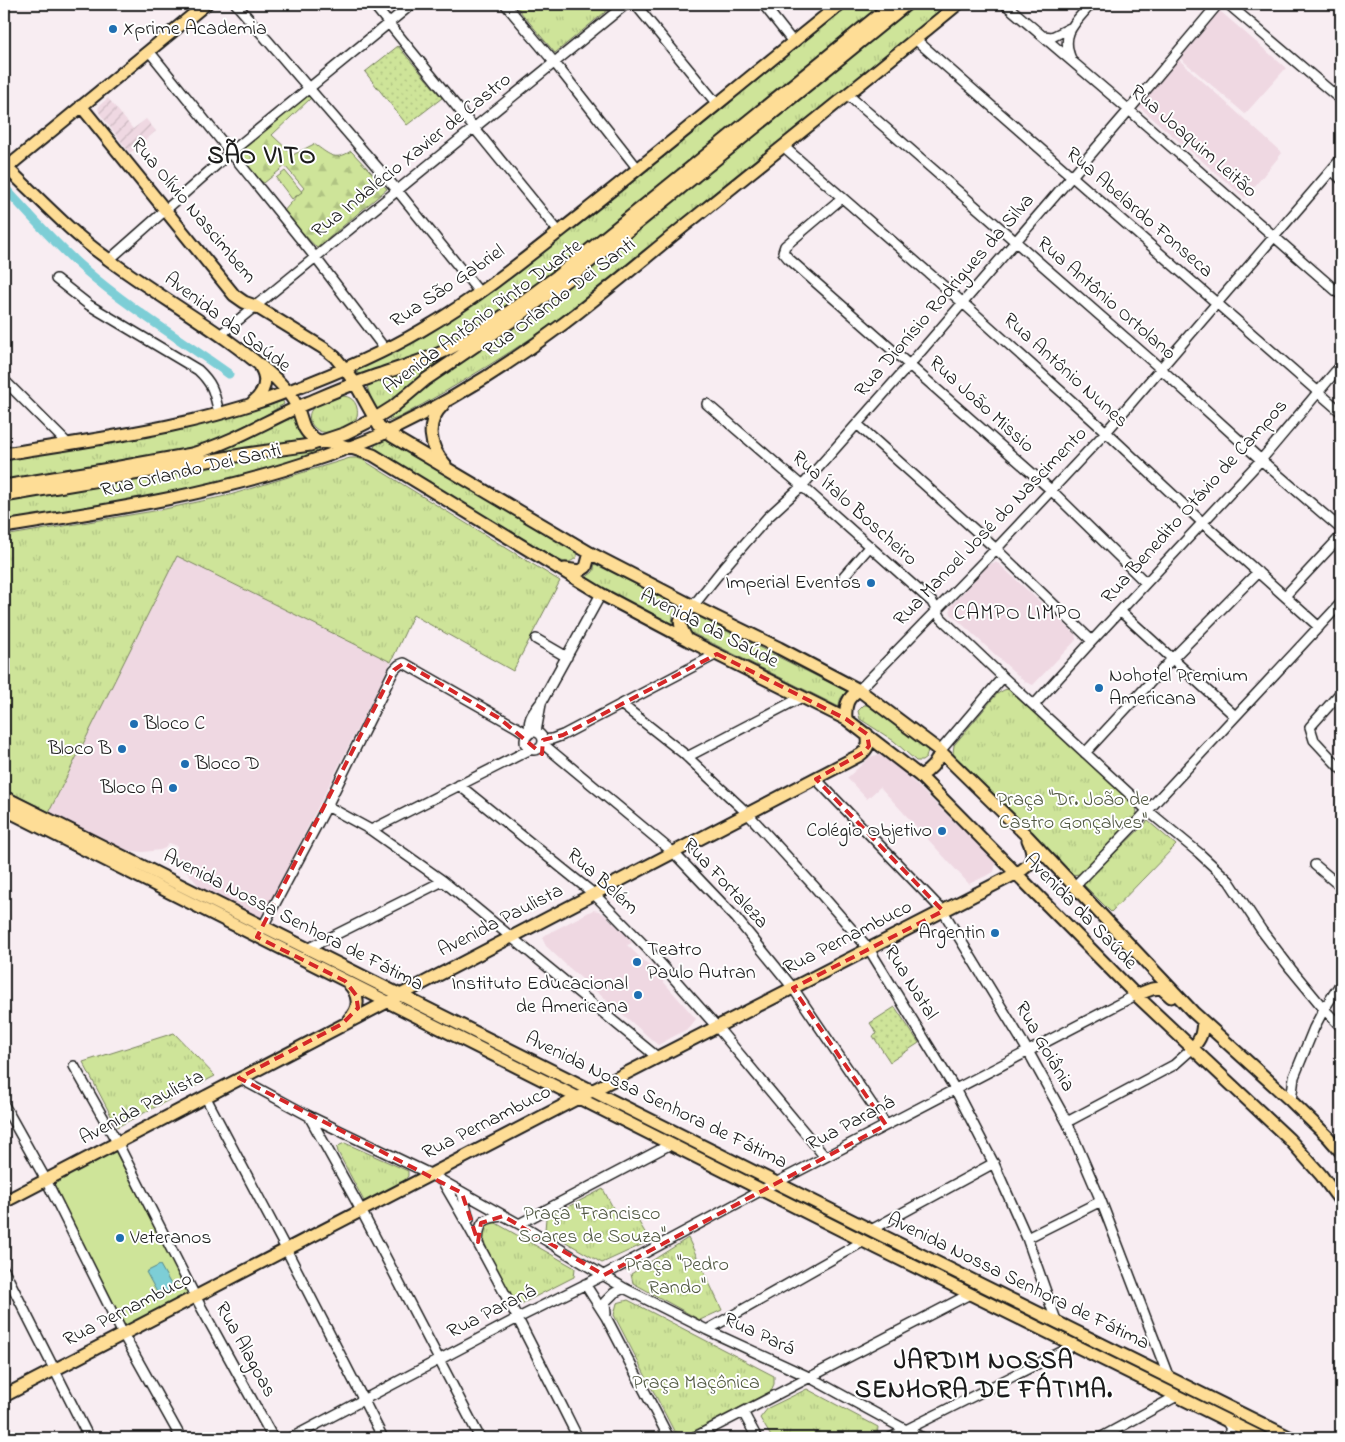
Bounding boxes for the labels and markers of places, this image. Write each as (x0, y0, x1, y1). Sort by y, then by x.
place label: Xprime Academia (123, 15, 267, 44)
marker: Xprime Academia (107, 23, 119, 35)
place label: Imperial Eventos (725, 569, 861, 598)
marker: Imperial Eventos (865, 577, 877, 589)
place label: Nohotel Premium Americana (1109, 662, 1248, 714)
marker: Nohotel Premium Americana (1093, 682, 1105, 694)
place label: Bloco C (143, 710, 205, 739)
marker: Bloco C (128, 718, 140, 730)
place label: Bloco B (47, 735, 112, 764)
marker: Bloco B (116, 743, 128, 755)
place label: Bloco D (194, 750, 260, 779)
marker: Bloco D (179, 758, 191, 770)
place label: Bloco A (99, 774, 163, 803)
marker: Bloco A (167, 782, 179, 794)
place label: Colégio Objetivo (806, 817, 932, 847)
marker: Colégio Objetivo (936, 825, 948, 837)
place label: Argentin (918, 919, 985, 949)
marker: Argentin (989, 927, 1001, 939)
place label: Teatro Paulo Autran (647, 936, 756, 988)
marker: Teatro Paulo Autran (631, 956, 643, 968)
place label: Instituto Educacional de Americana (451, 970, 628, 1022)
marker: Instituto Educacional de Americana (632, 989, 644, 1001)
place label: Veteranos (129, 1224, 211, 1253)
marker: Veteranos (114, 1232, 126, 1244)

